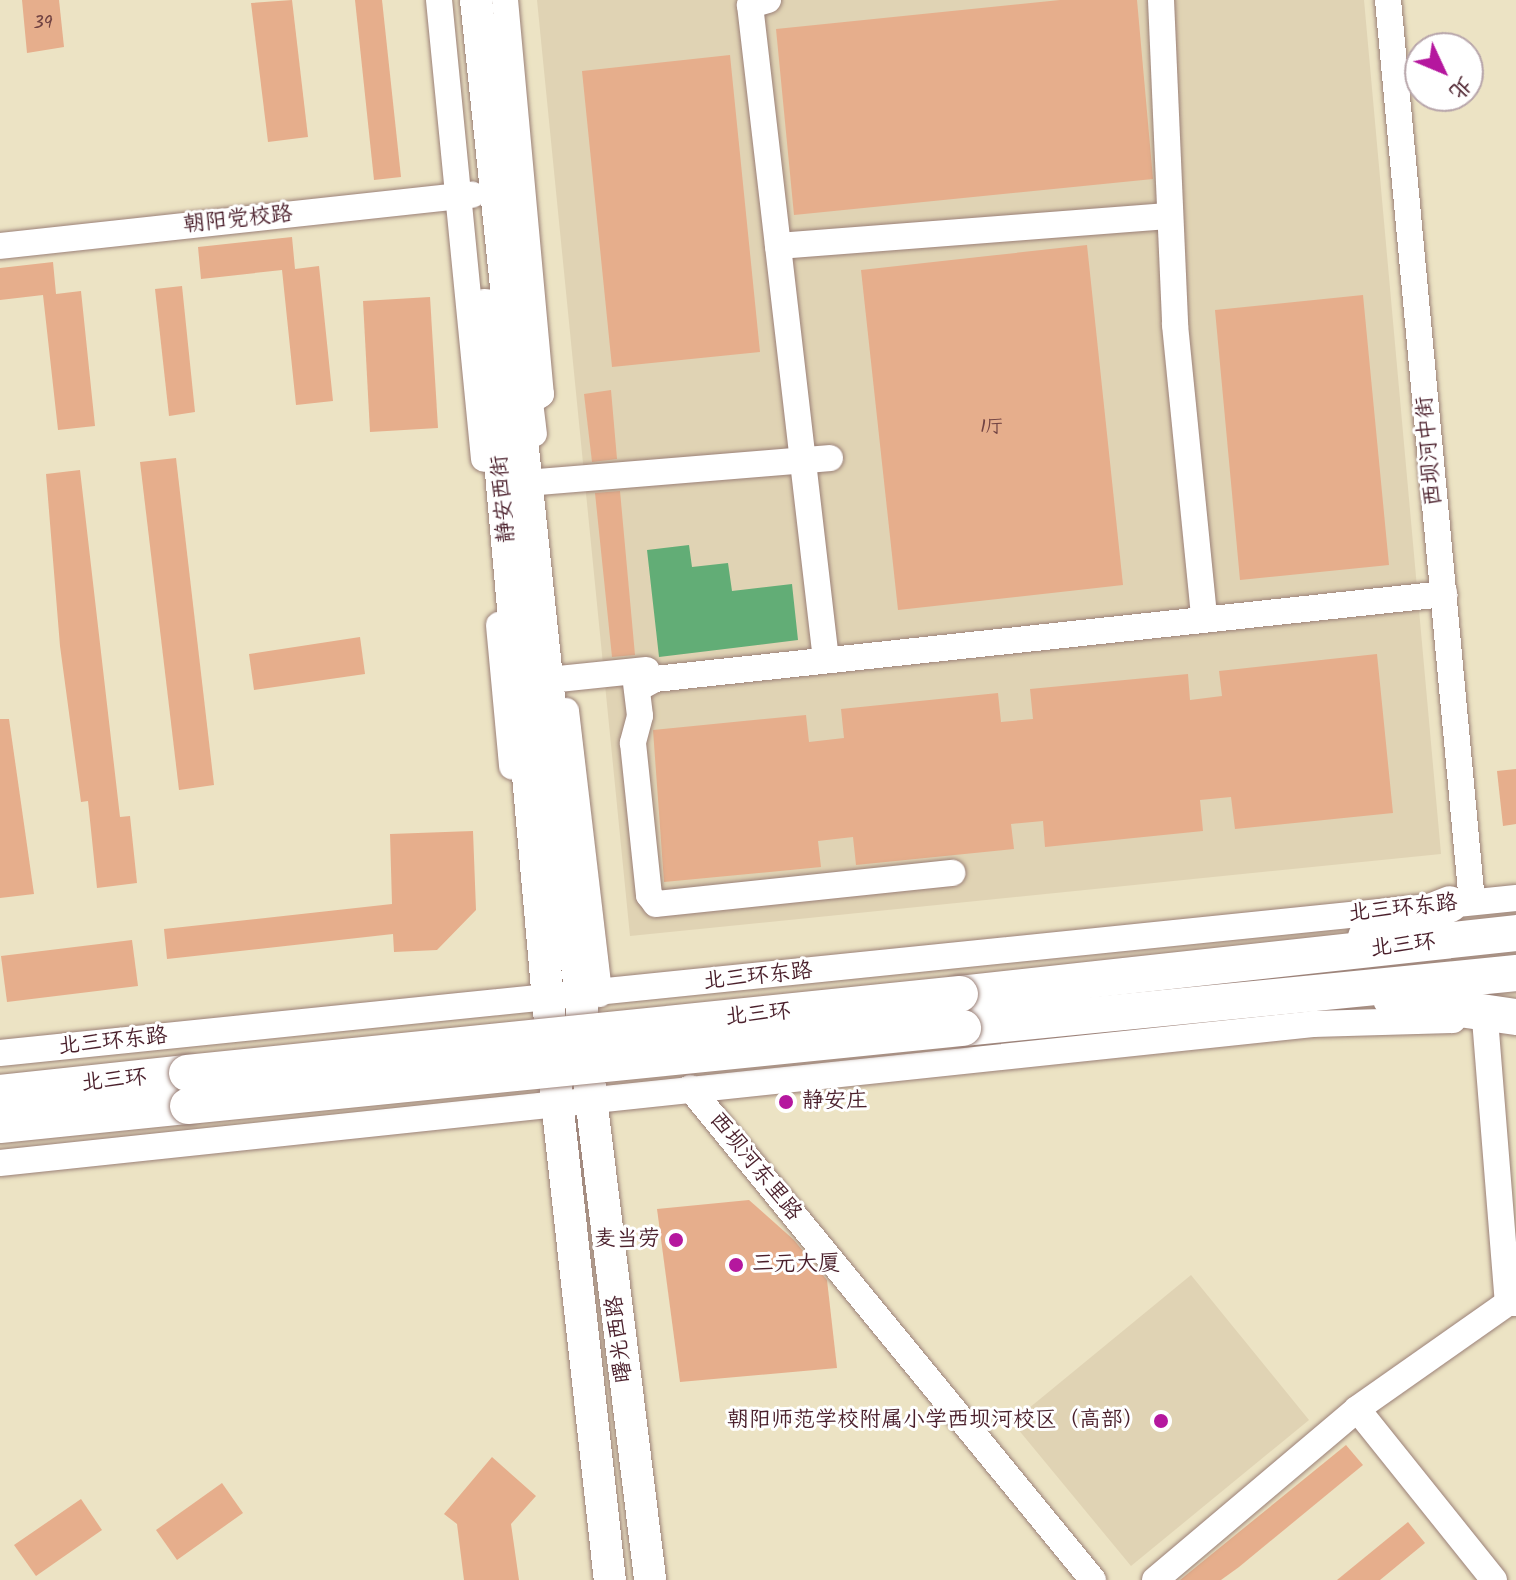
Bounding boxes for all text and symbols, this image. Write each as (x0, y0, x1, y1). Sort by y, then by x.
house number: 39 (33, 13, 53, 35)
north arrow (1404, 32, 1484, 112)
text: 北 (1440, 68, 1480, 108)
street label: 朝阳党校路 (182, 201, 294, 239)
street label: 西坝河中街 (1412, 395, 1448, 507)
house number: 1厅 (980, 417, 1004, 439)
street label: 静安西街 (487, 454, 521, 544)
street label: 北三环东路 (1347, 890, 1459, 928)
street label: 北三环 (1369, 929, 1437, 963)
street label: 北三环东路 (702, 958, 814, 996)
street label: 北三环 (724, 998, 792, 1032)
street label: 北三环东路 (57, 1023, 169, 1061)
street label: 北三环 (80, 1064, 148, 1098)
place label: 静安庄 (802, 1089, 868, 1115)
marker: 静安庄 (777, 1093, 795, 1111)
street label: 西坝河东里路 (703, 1107, 807, 1227)
place label: 麦当劳 (594, 1227, 660, 1253)
marker: 麦当劳 (667, 1231, 685, 1249)
place label: 三元大厦 (752, 1252, 840, 1278)
marker: 三元大厦 (727, 1256, 745, 1274)
street label: 曙光西路 (602, 1294, 638, 1384)
place label: 朝阳师范学校附属小学西坝河校区（高部） (727, 1408, 1145, 1434)
marker: 朝阳师范学校附属小学西坝河校区（高部） (1152, 1412, 1170, 1430)

